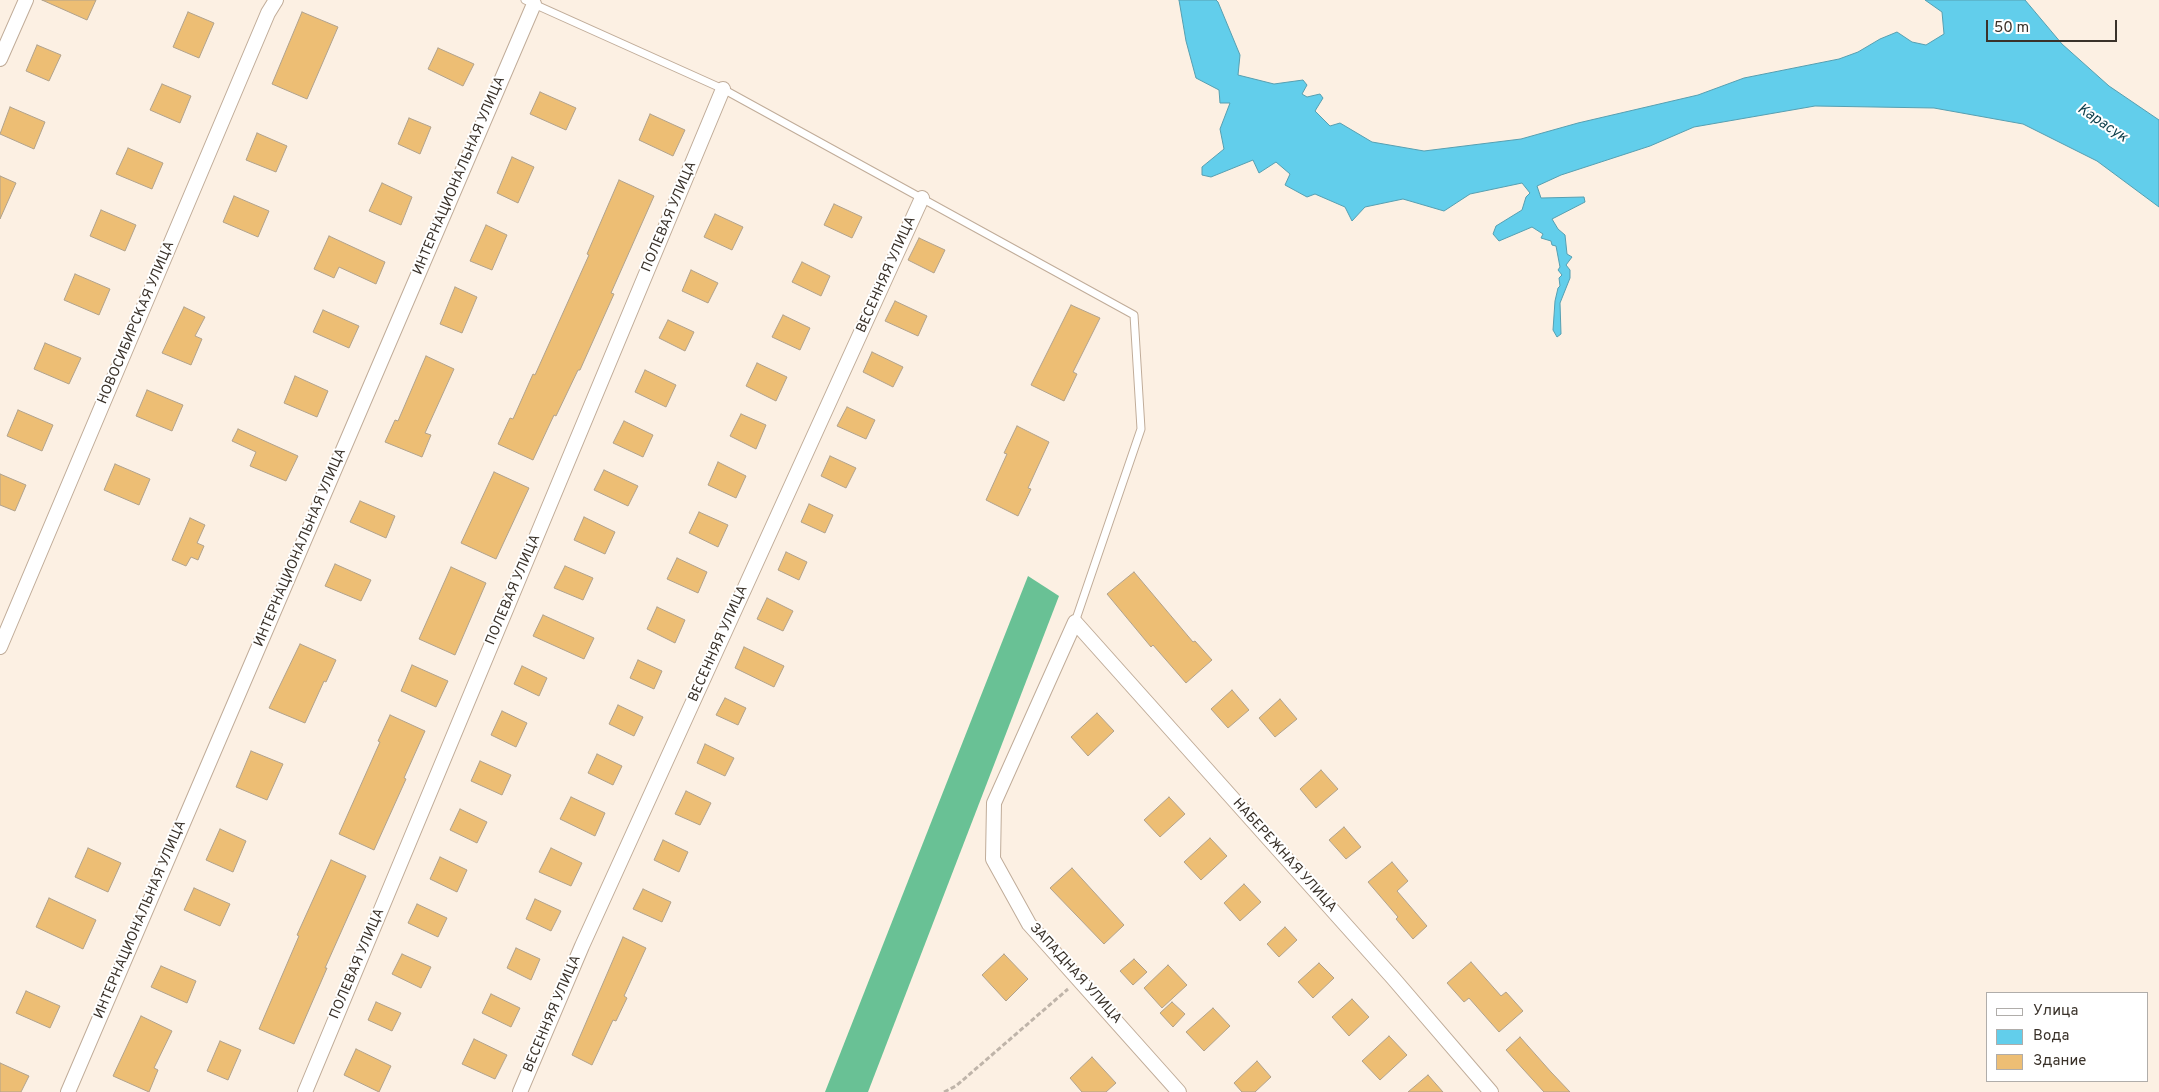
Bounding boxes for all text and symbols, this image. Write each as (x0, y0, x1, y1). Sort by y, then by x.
scale bar (1989, 10, 2120, 42)
text: 50 m (1994, 19, 2029, 38)
street label: ИНТЕРНАЦИОНАЛЬНАЯ УЛИЦА (410, 74, 510, 278)
water label: Карасук (2073, 101, 2131, 147)
street label: ПОЛЕВАЯ УЛИЦА (639, 159, 701, 275)
street label: ВЕСЕННЯЯ УЛИЦА (854, 214, 920, 336)
street label: НОВОСИБИРСКАЯ УЛИЦА (95, 239, 179, 407)
street label: ИНТЕРНАЦИОНАЛЬНАЯ УЛИЦА (251, 446, 351, 650)
street label: ПОЛЕВАЯ УЛИЦА (483, 532, 545, 648)
street label: ВЕСЕННЯЯ УЛИЦА (686, 583, 752, 705)
street label: НАБЕРЕЖНАЯ УЛИЦА (1228, 795, 1340, 917)
street label: ИНТЕРНАЦИОНАЛЬНАЯ УЛИЦА (91, 818, 191, 1022)
street label: ПОЛЕВАЯ УЛИЦА (327, 906, 389, 1022)
street label: ЗАПАДНАЯ УЛИЦА (1025, 920, 1125, 1028)
street label: ВЕСЕННЯЯ УЛИЦА (521, 953, 585, 1075)
legend (1986, 992, 2149, 1082)
text: Улица (2033, 1002, 2078, 1021)
text: Вода (2033, 1027, 2069, 1046)
text: Здание (2033, 1052, 2086, 1071)

